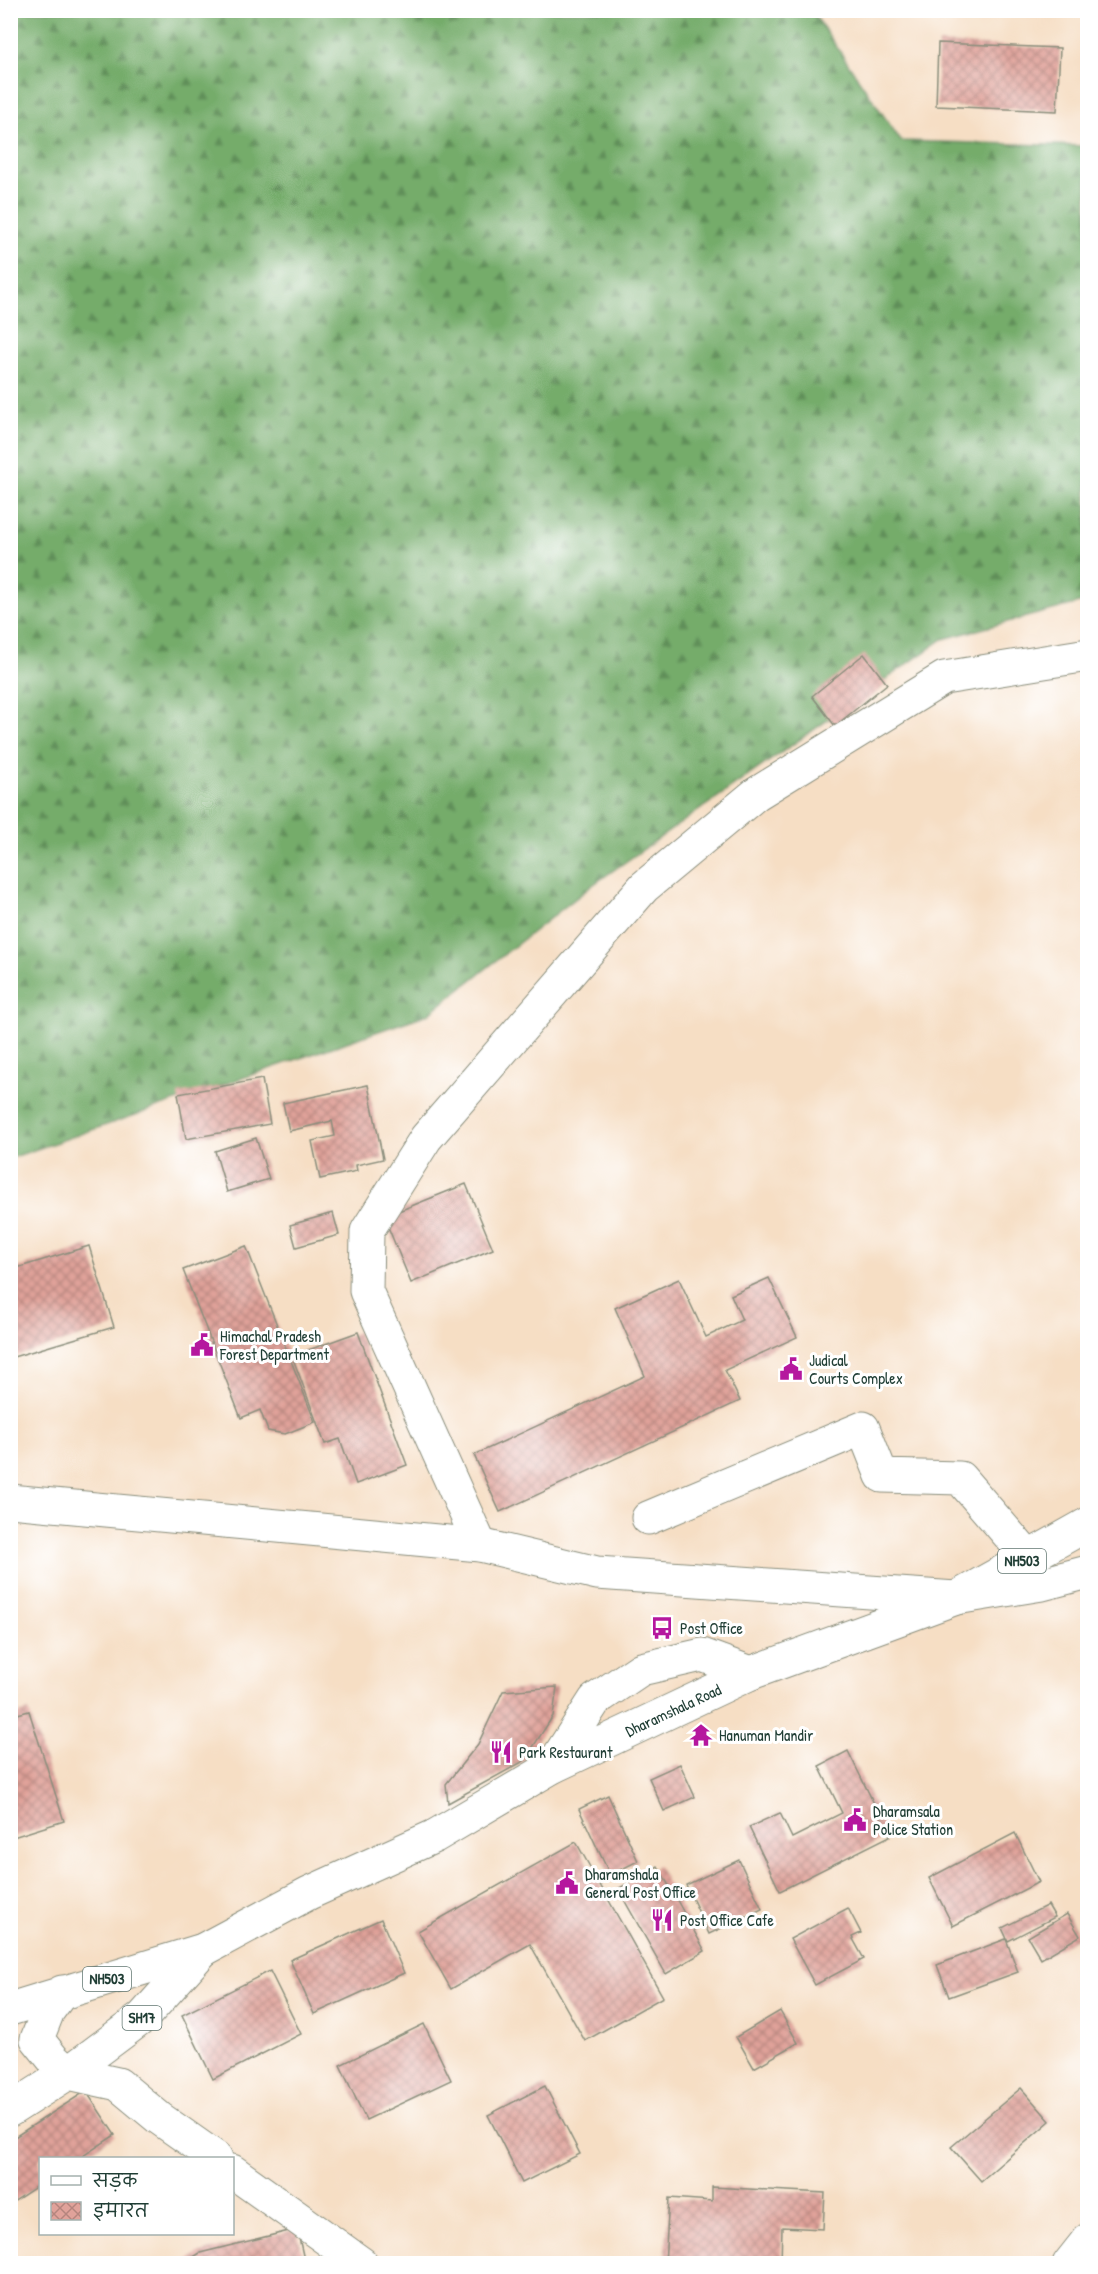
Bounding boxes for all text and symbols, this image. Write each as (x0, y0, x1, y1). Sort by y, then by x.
place label: Himachal Pradesh Forest Department (219, 1325, 330, 1365)
public building icon: Himachal Pradesh Forest Department (189, 1332, 215, 1358)
place label: Judical Courts Complex (809, 1349, 903, 1389)
public building icon: Judical Courts Complex (778, 1356, 804, 1382)
road number: NH503 (998, 1549, 1046, 1573)
bus stop icon: Post Office (649, 1615, 675, 1641)
place label: Post Office (680, 1617, 744, 1639)
street label: Dharamshala Road (621, 1678, 725, 1742)
temple icon: Hanuman Mandir (688, 1722, 714, 1748)
place label: Hanuman Mandir (719, 1724, 813, 1746)
restaurant icon: Park Restaurant (488, 1739, 514, 1765)
place label: Park Restaurant (519, 1741, 613, 1763)
place label: Dharamsala Police Station (873, 1800, 953, 1840)
public building icon: Dharamsala Police Station (842, 1807, 868, 1833)
place label: Dharamshala General Post Office (585, 1863, 697, 1903)
public building icon: Dharamshala General Post Office (554, 1870, 580, 1896)
restaurant icon: Post Office Cafe (649, 1907, 675, 1933)
place label: Post Office Cafe (680, 1909, 774, 1931)
road number: NH503 (83, 1967, 131, 1991)
road number: SH17 (122, 2006, 162, 2030)
legend (39, 2157, 234, 2235)
text: सड़क (92, 2168, 138, 2193)
text: इमारत (93, 2198, 149, 2223)

